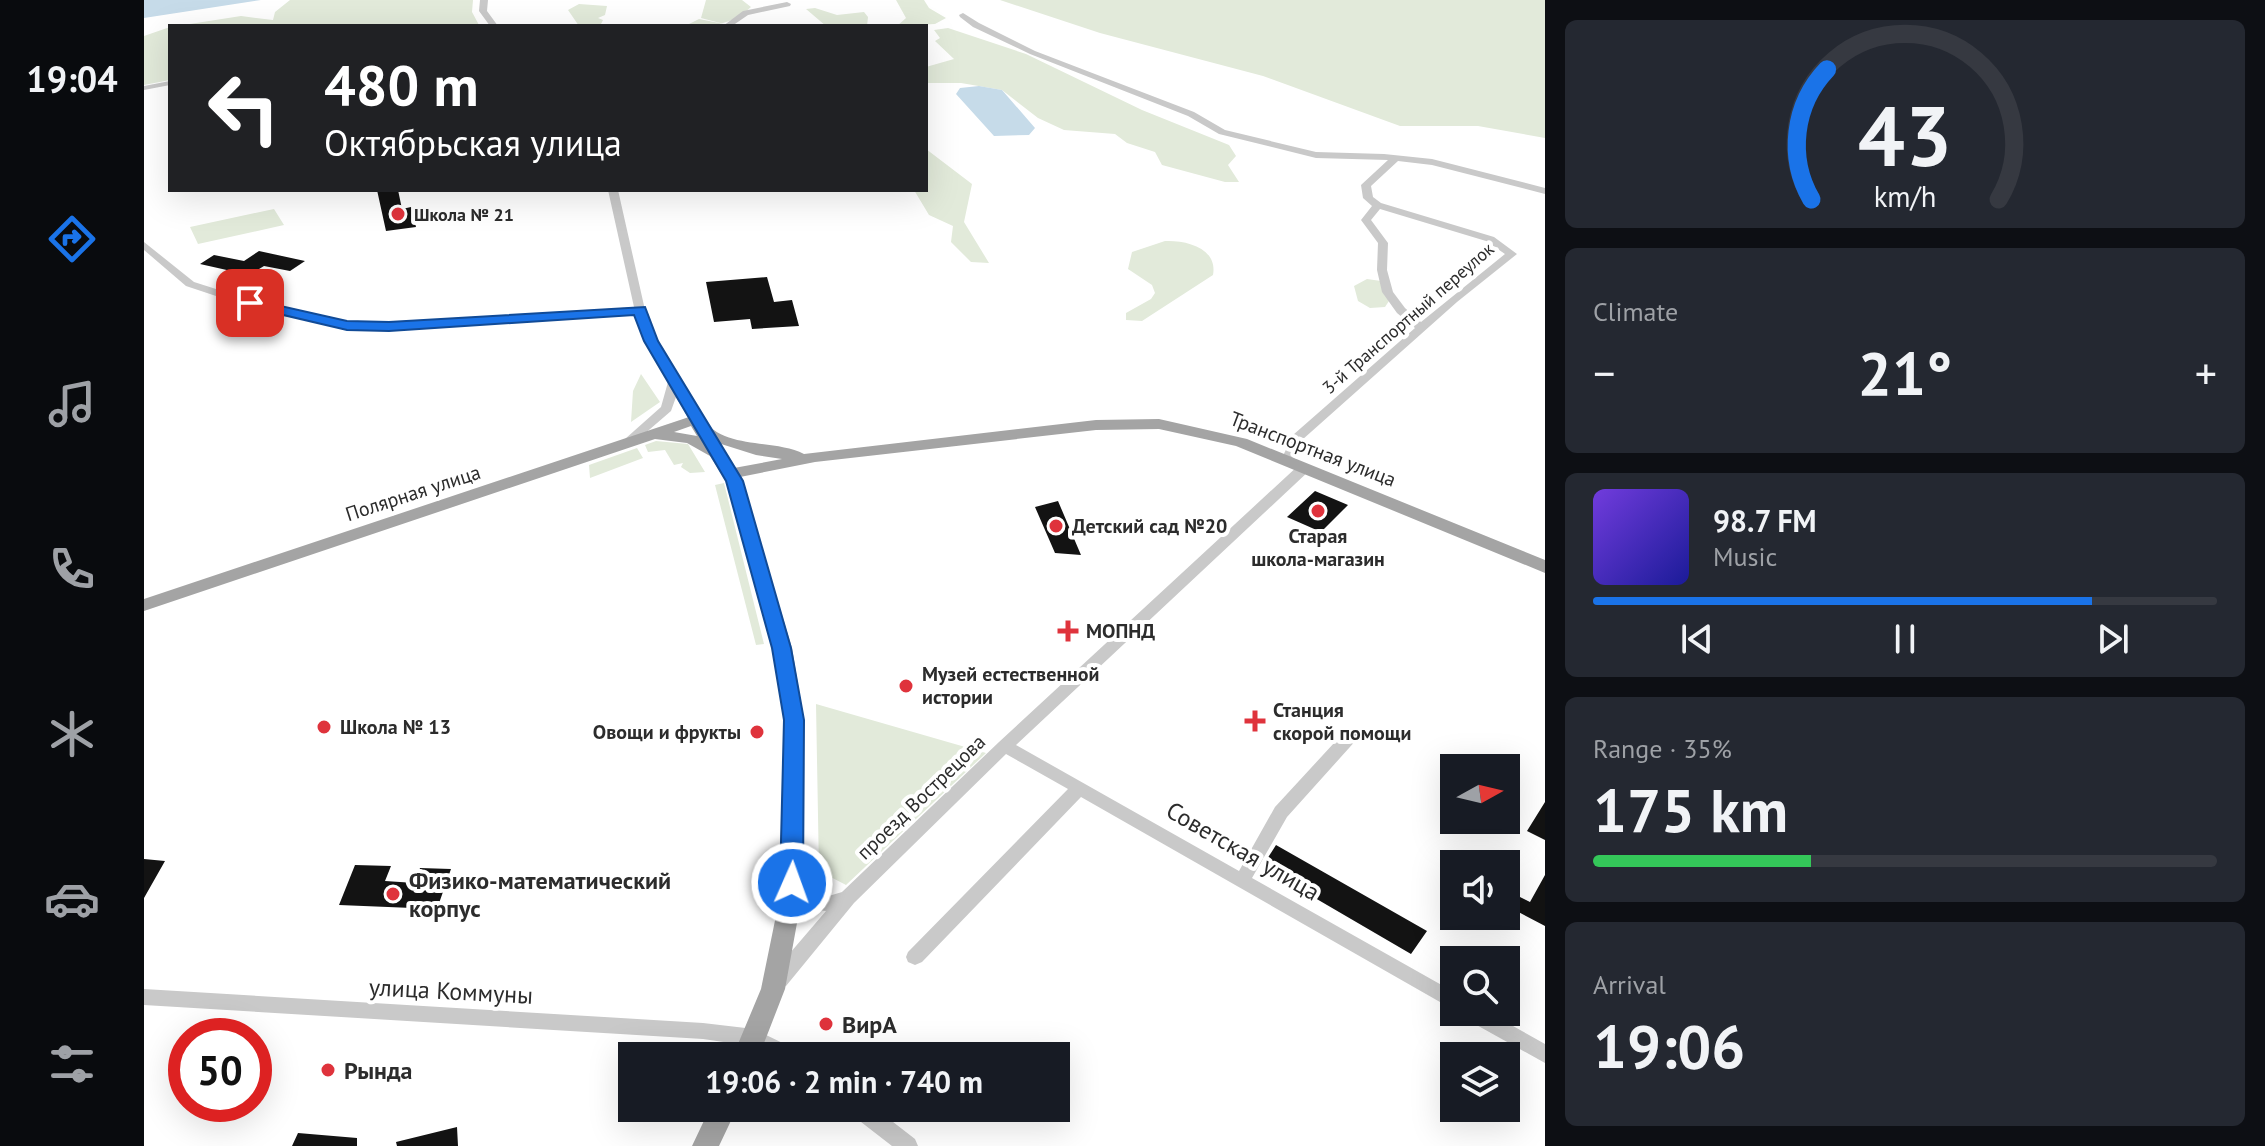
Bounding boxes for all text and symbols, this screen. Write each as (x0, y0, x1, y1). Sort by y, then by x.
text: 480 m (324, 49, 479, 121)
text: 19:04 (26, 55, 118, 102)
icon: left (192, 56, 296, 160)
text: 43 (1858, 81, 1952, 189)
text: Октябрьская улица (324, 119, 622, 166)
text: km/h (1874, 178, 1936, 215)
place label: Школа № 21 (414, 203, 514, 226)
marker: Школа № 21 (389, 205, 407, 223)
icon: directions (44, 211, 100, 267)
street label: 3-й Транспортный переулок (1318, 237, 1499, 399)
pin (216, 269, 284, 337)
icon: arrive (228, 281, 272, 325)
text: Climate (1593, 295, 1678, 328)
text: 21° (1858, 334, 1952, 412)
text: − (1593, 344, 1615, 401)
text: + (2195, 344, 2217, 401)
icon: music (44, 376, 100, 432)
street label: Транспортная улица (1226, 405, 1400, 493)
street label: Полярная улица (342, 459, 484, 527)
text: 98.7 FM (1713, 501, 1817, 540)
marker: Старая школа-магазин (1309, 502, 1327, 520)
place label: Детский сад №20 (1072, 513, 1227, 539)
marker: Детский сад №20 (1047, 517, 1065, 535)
place label: Старая школа-магазин (1251, 523, 1385, 572)
text: Music (1713, 540, 1777, 573)
icon: phone (44, 541, 100, 597)
icon: previous (1675, 617, 1719, 661)
icon: pause (1883, 617, 1927, 661)
icon: next (2091, 617, 2135, 661)
place label: МОПНД (1086, 618, 1155, 644)
marker: МОПНД (1057, 620, 1079, 642)
place label: Музей естественной истории (922, 661, 1100, 710)
marker: Музей естественной истории (897, 677, 915, 695)
place label: Станция скорой помощи (1273, 697, 1411, 746)
icon: climate (44, 706, 100, 762)
marker: Станция скорой помощи (1244, 710, 1266, 732)
place label: Школа № 13 (340, 714, 451, 740)
marker: Школа № 13 (315, 718, 333, 736)
place label: Овощи и фрукты (593, 719, 741, 745)
marker: Овощи и фрукты (748, 723, 766, 741)
street label: проезд Вострецова (851, 729, 991, 865)
text: Range · 35% (1593, 732, 1732, 765)
north arrow (1440, 754, 1520, 834)
map controls (1440, 754, 1520, 1122)
text: 175 km (1593, 771, 1788, 849)
street label: Советская улица (1161, 795, 1325, 907)
position arrow (750, 841, 834, 925)
button: sound (1440, 850, 1520, 930)
place label: Физико-математический корпус (409, 865, 671, 924)
icon: car (44, 871, 100, 927)
marker: Физико-математический корпус (384, 885, 402, 903)
button: search (1440, 946, 1520, 1026)
text: Arrival (1593, 968, 1666, 1001)
street label: улица Коммуны (368, 971, 534, 1011)
text: 19:06 (1593, 1007, 1745, 1085)
place label: ВирА (842, 1009, 897, 1040)
marker: ВирА (817, 1015, 835, 1033)
speed limit sign: 50 (168, 1018, 272, 1122)
icon: filters (44, 1036, 100, 1092)
button: layers (1440, 1042, 1520, 1122)
place label: Рында (344, 1055, 412, 1086)
marker: Рында (319, 1061, 337, 1079)
text: 19:06 · 2 min · 740 m (705, 1062, 983, 1101)

